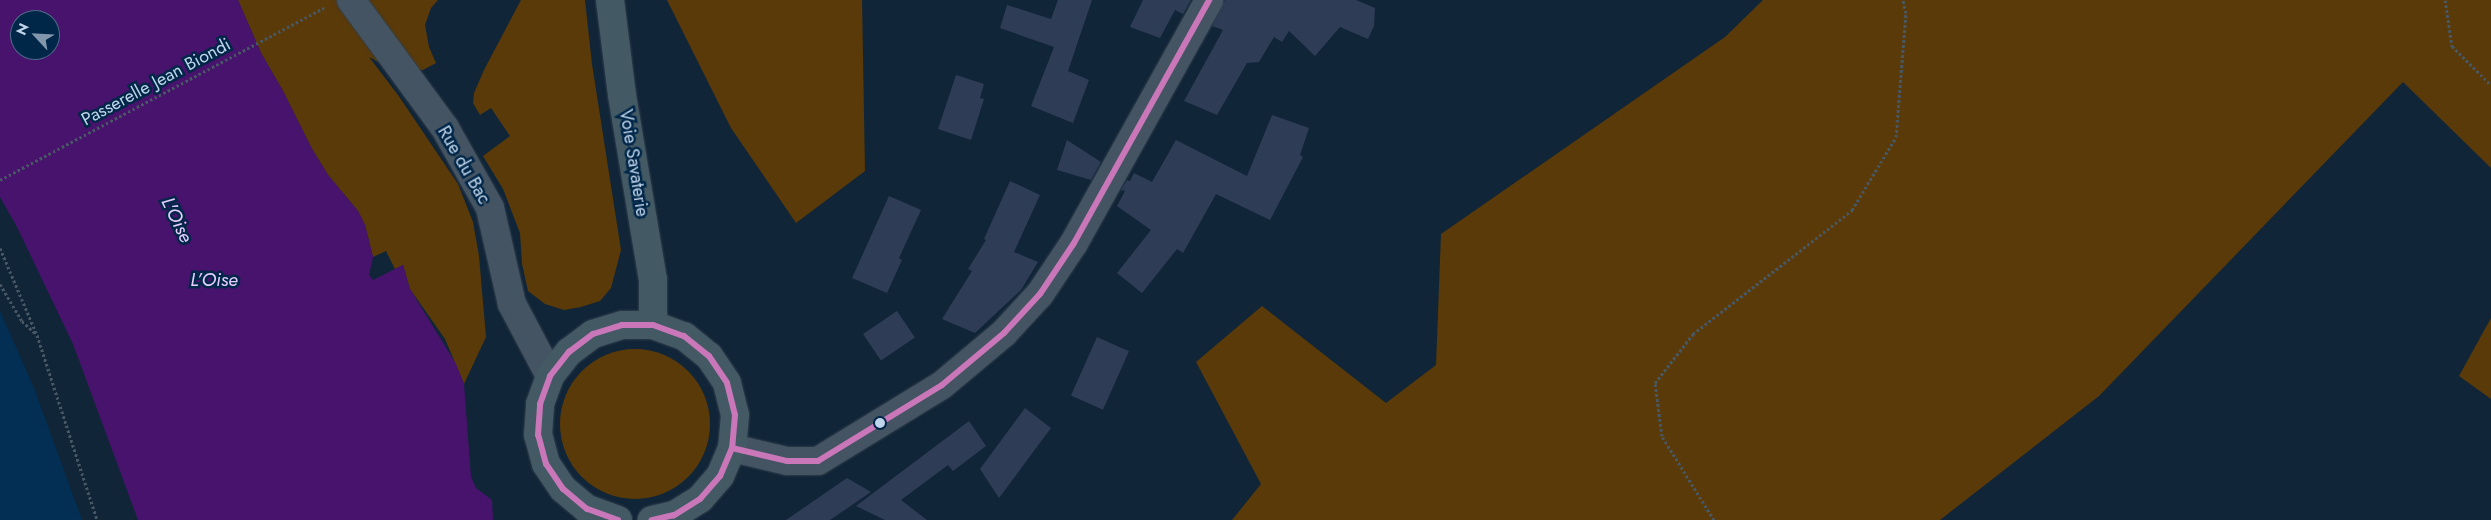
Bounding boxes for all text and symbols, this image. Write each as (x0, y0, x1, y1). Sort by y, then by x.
north arrow (10, 10, 60, 60)
text: N (11, 20, 34, 38)
street label: Passerelle Jean Biondi (78, 34, 234, 130)
street label: Voie Savaterie (615, 108, 653, 218)
street label: Rue du Bac (433, 122, 495, 208)
water label: L'Oise (156, 194, 198, 246)
water label: L’Oise (190, 269, 238, 291)
unlabelled marker (875, 418, 885, 428)

